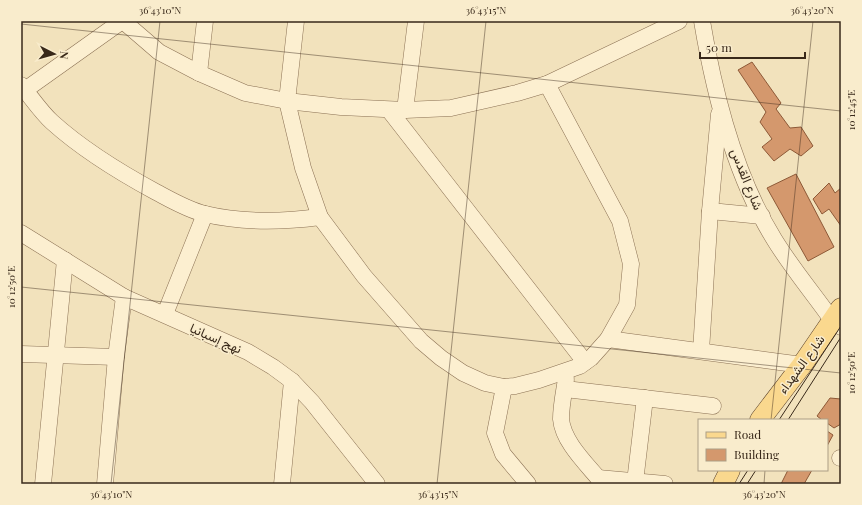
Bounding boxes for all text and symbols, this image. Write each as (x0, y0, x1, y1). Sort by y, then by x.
text: 36°43'10"N (139, 3, 181, 17)
text: 36°43'15"N (466, 3, 506, 17)
text: 36°43'20"N (790, 3, 834, 17)
north arrow (34, 34, 74, 74)
scale bar (700, 34, 805, 60)
text: 50 m (706, 39, 732, 55)
text: N (57, 50, 72, 60)
text: 10°12'45"E (844, 90, 858, 130)
street label: شارع القدس (726, 146, 767, 213)
text: 10°12'50"E (4, 266, 18, 308)
street label: نهج إسبانيا (187, 319, 245, 359)
street label: شارع الشهداء (773, 331, 829, 398)
text: 10°12'50"E (844, 352, 858, 394)
legend (698, 419, 828, 471)
text: Road (734, 426, 761, 442)
text: Building (734, 446, 780, 462)
text: 36°43'10"N (90, 487, 132, 501)
text: 36°43'15"N (418, 487, 458, 501)
text: 36°43'20"N (742, 487, 786, 501)

